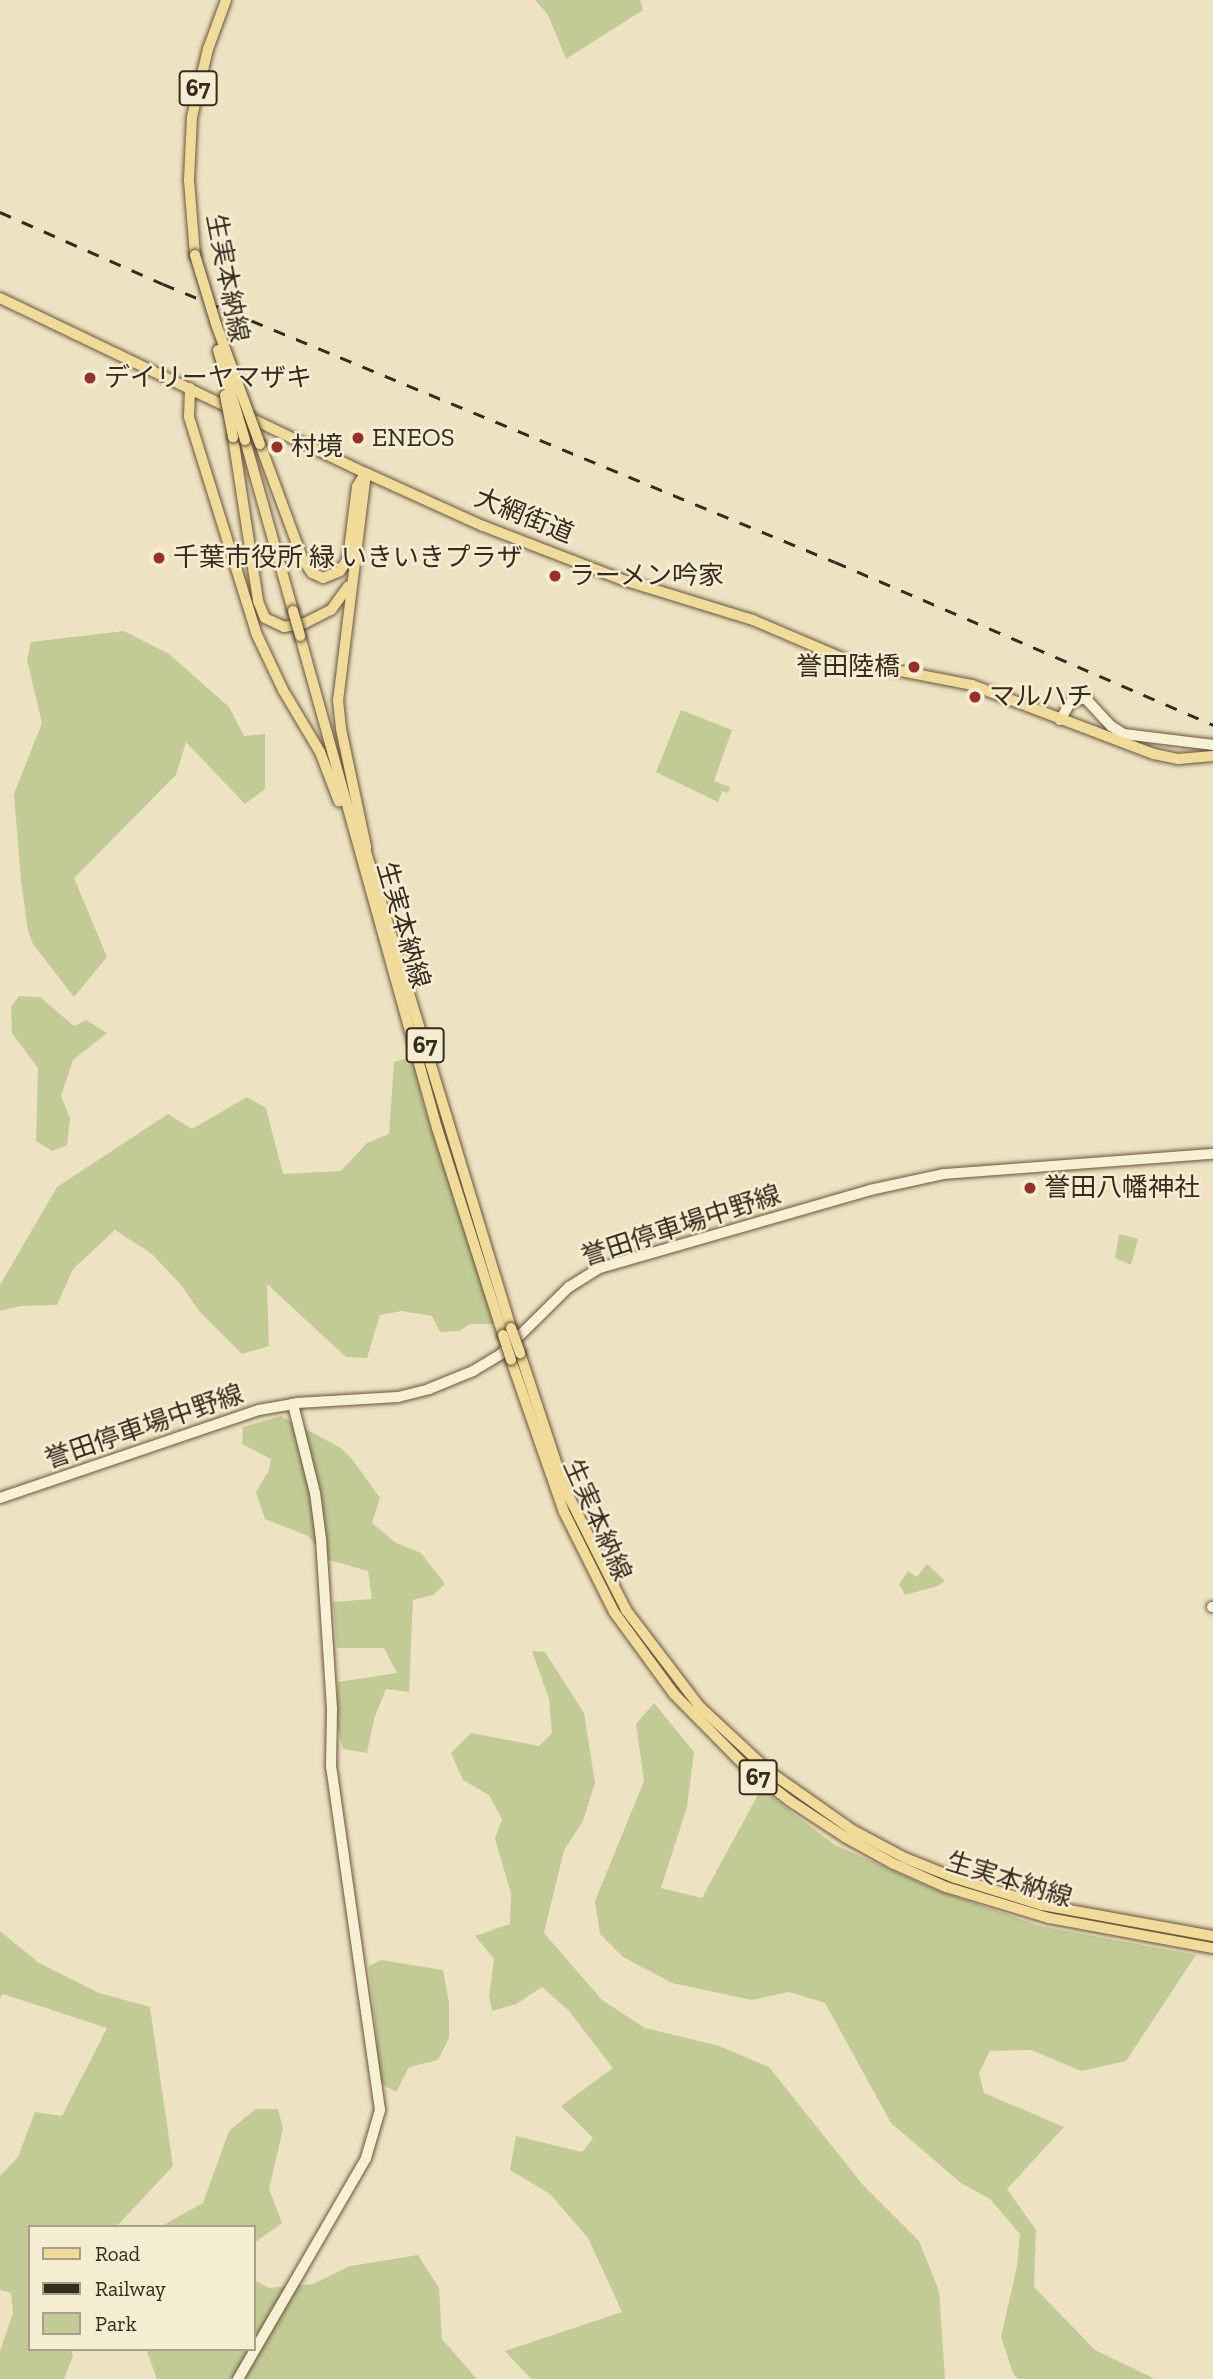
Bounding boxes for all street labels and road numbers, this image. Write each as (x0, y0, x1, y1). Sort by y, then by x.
road number: 67 (177, 68, 219, 108)
street label: 生実本納線 (199, 211, 255, 345)
street label: 大網街道 (470, 482, 578, 550)
street label: 生実本納線 (370, 858, 436, 992)
road number: 67 (404, 1024, 446, 1065)
street label: 誉田停車場中野線 (577, 1179, 785, 1273)
street label: 誉田停車場中野線 (41, 1378, 247, 1476)
street label: 生実本納線 (556, 1454, 638, 1586)
road number: 67 (737, 1756, 779, 1798)
street label: 生実本納線 (942, 1846, 1076, 1914)

